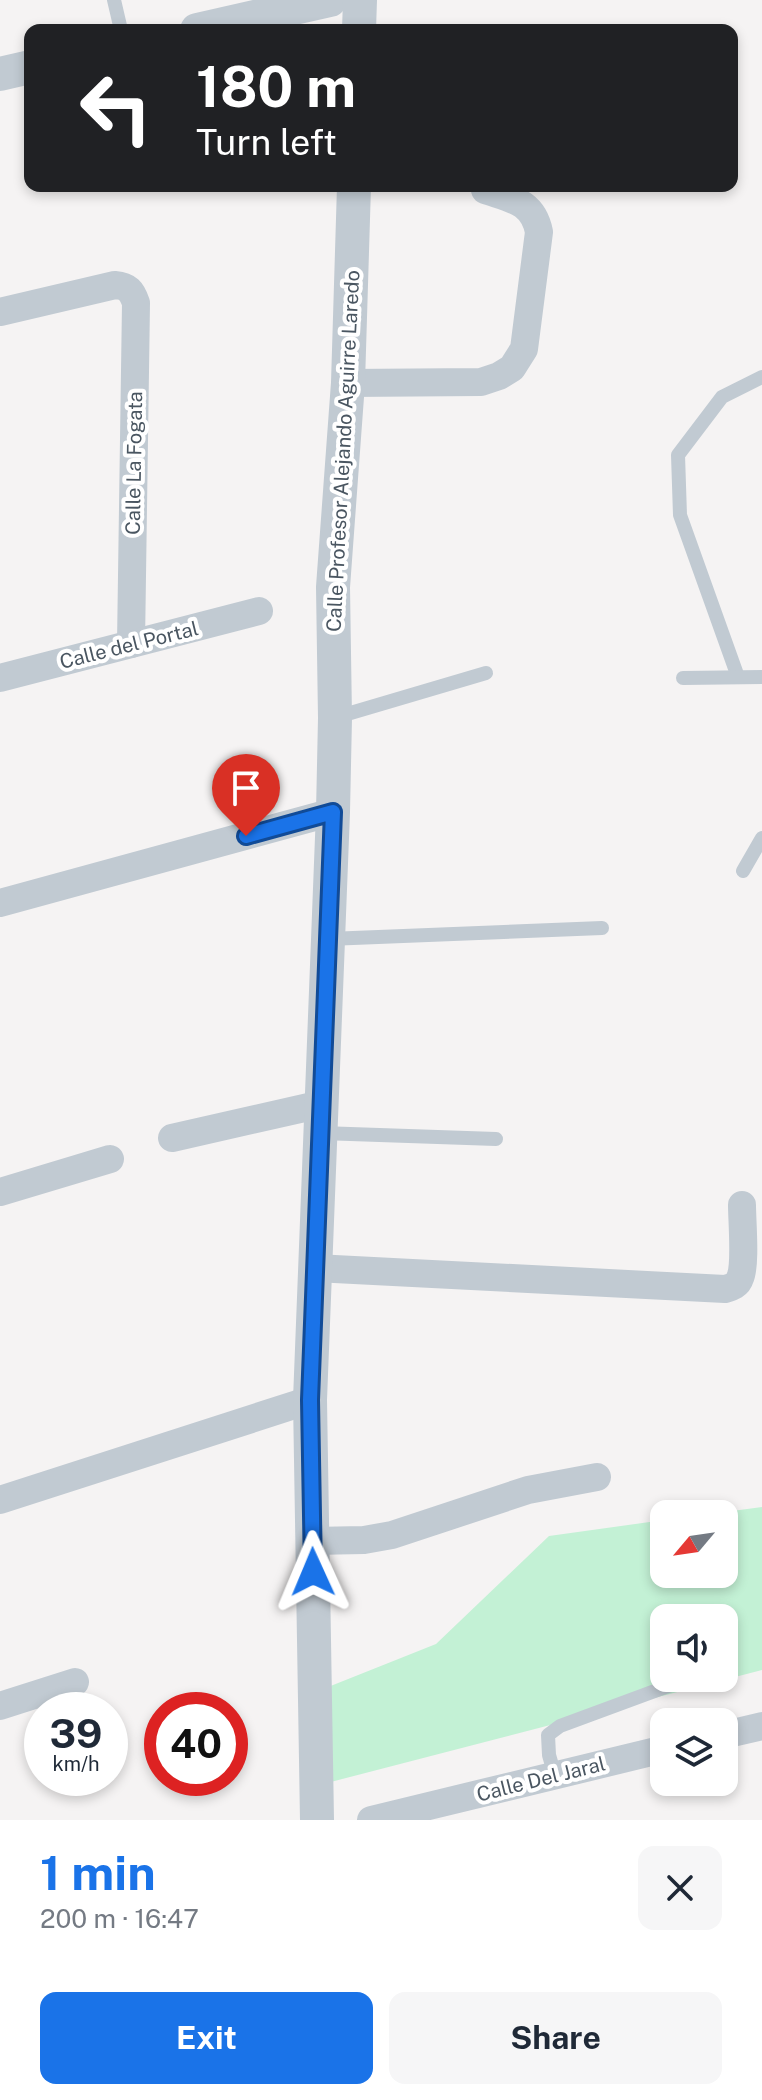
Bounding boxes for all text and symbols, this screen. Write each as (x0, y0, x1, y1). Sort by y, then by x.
text: 180 m (196, 54, 356, 120)
icon: left (64, 56, 168, 160)
text: Turn left (196, 121, 337, 163)
street label: Calle Profesor Alejando Aguirre Laredo (322, 269, 364, 633)
street label: Calle La Fogata (121, 391, 147, 535)
street label: Calle del Portal (57, 616, 201, 674)
pin (212, 754, 280, 836)
icon: arrive (224, 766, 268, 810)
north arrow (650, 1500, 738, 1588)
map controls (650, 1500, 738, 1796)
position arrow (271, 1530, 355, 1614)
button: sound (650, 1604, 738, 1692)
speed limit sign: 40 (144, 1692, 248, 1796)
button: layers (650, 1708, 738, 1796)
text: 39 (50, 1710, 102, 1757)
street label: Calle Del Jaral (474, 1751, 608, 1807)
text: km/h (52, 1752, 100, 1776)
text: 1 min (40, 1844, 156, 1901)
button: close (638, 1846, 722, 1930)
text: 200 m · 16:47 (40, 1903, 199, 1934)
button: Exit (40, 1992, 373, 2084)
button: Share (389, 1992, 722, 2084)

